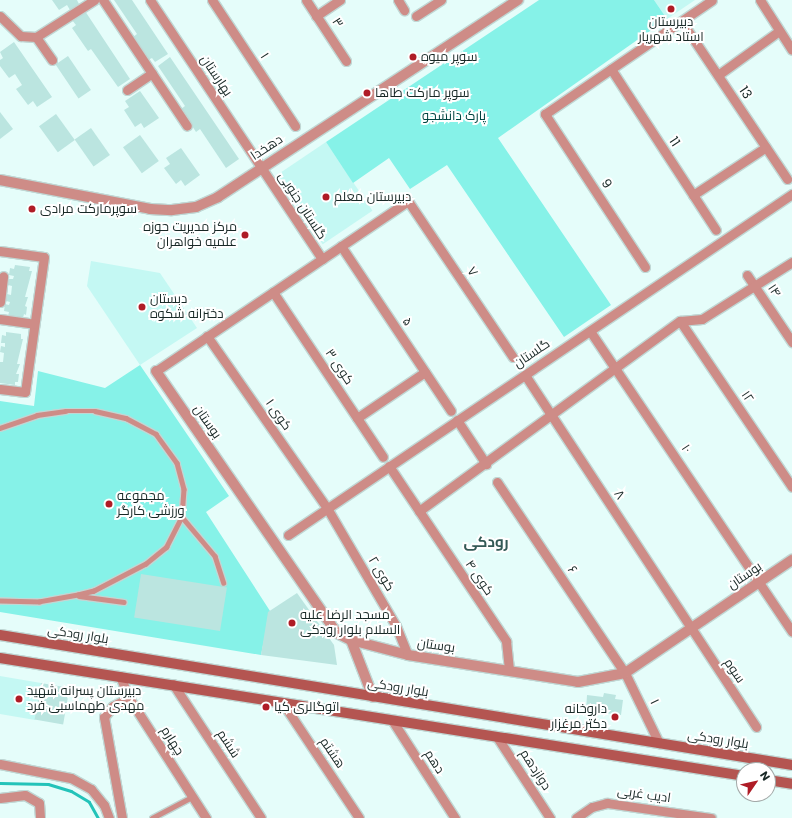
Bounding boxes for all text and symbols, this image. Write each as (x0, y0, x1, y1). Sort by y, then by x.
marker: دبیرستان استاد شهریار (666, 4, 676, 14)
street label: ۳ (328, 15, 346, 31)
place label: دبیرستان استاد شهریار (638, 15, 704, 46)
place label: سوپر میوه (421, 49, 477, 65)
street label: ۱ (256, 50, 272, 62)
street label: بهارستان (197, 52, 235, 100)
marker: سوپر میوه (408, 52, 418, 62)
street label: 13 (735, 84, 755, 102)
place label: سوپر مارکت طاها (375, 85, 470, 101)
marker: سوپر مارکت طاها (362, 88, 372, 98)
park label: پارک دانشجو (422, 108, 486, 124)
street label: دهخدا (248, 132, 286, 164)
street label: 11 (665, 134, 683, 150)
street label: گلستان جنوبی (274, 169, 330, 243)
street label: 9 (597, 176, 615, 192)
place label: دبیرستان معلم (334, 189, 411, 205)
marker: دبیرستان معلم (321, 192, 331, 202)
place label: سوپرمارکت مرادی (40, 201, 137, 217)
marker: سوپرمارکت مرادی (27, 204, 37, 214)
place label: مرکز مدیریت حوزه علمیه خواهران (143, 220, 237, 251)
marker: مرکز مدیریت حوزه علمیه خواهران (240, 230, 250, 240)
street label: ۷ (463, 264, 481, 280)
street label: ۱۴ (764, 281, 784, 301)
place label: دبستان دخترانه شکوه (150, 292, 224, 323)
marker: دبستان دخترانه شکوه (137, 302, 147, 312)
street label: ۵ (399, 315, 415, 329)
street label: گلستان (511, 336, 553, 372)
street label: کوی ۳ (321, 346, 357, 388)
street label: ۱۲ (737, 388, 757, 406)
street label: کوی ۱ (262, 396, 294, 434)
street label: بوستان (190, 402, 224, 442)
street label: ۱۰ (678, 442, 694, 456)
street label: ۸ (610, 487, 628, 503)
place label: مجموعه ورزشی کارگر (117, 489, 185, 520)
marker: مجموعه ورزشی کارگر (104, 499, 114, 509)
district label: رودکی (464, 533, 508, 551)
street label: کوی ۲ (365, 554, 397, 594)
street label: کوی ۴ (462, 557, 496, 599)
street label: بوستان (725, 559, 765, 593)
street label: ۶ (564, 563, 580, 577)
place label: مسجد الرضا علیه السلام بلوار رودکی (300, 608, 400, 639)
marker: مسجد الرضا علیه السلام بلوار رودکی (287, 618, 297, 628)
street label: بلوار رودکی (46, 622, 110, 648)
street label: بوستان (416, 636, 456, 656)
street label: سوم (720, 656, 748, 686)
street label: بلوار رودکی (366, 675, 430, 701)
place label: دبیرستان پسرانه شهید مهدی طهماسبی فرد (27, 684, 144, 715)
marker: دبیرستان پسرانه شهید مهدی طهماسبی فرد (14, 694, 24, 704)
street label: ۱ (646, 697, 662, 707)
place label: اتوگالری کیا (274, 699, 339, 715)
marker: اتوگالری کیا (261, 702, 271, 712)
place label: داروخانه دکتر مرغزار (551, 702, 607, 733)
marker: داروخانه دکتر مرغزار (610, 712, 620, 722)
street label: چهارم (157, 724, 187, 758)
street label: ششم (213, 727, 243, 761)
street label: بلوار رودکی (686, 727, 750, 753)
street label: هشتم (316, 735, 348, 771)
street label: دهم (421, 747, 447, 777)
street label: دوازدهم (516, 747, 554, 793)
north arrow (736, 762, 776, 802)
text: N (756, 768, 774, 784)
street label: ادیب غربی (616, 784, 672, 806)

